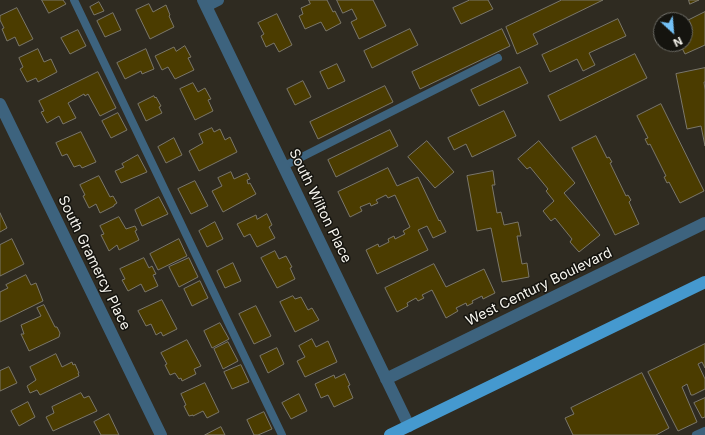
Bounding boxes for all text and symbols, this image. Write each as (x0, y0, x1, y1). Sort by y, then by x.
north arrow (653, 12, 693, 52)
text: N (671, 34, 685, 50)
street label: South Wilton Place (285, 146, 355, 266)
street label: South Gramercy Place (54, 193, 134, 333)
street label: West Century Boulevard (463, 244, 615, 330)

